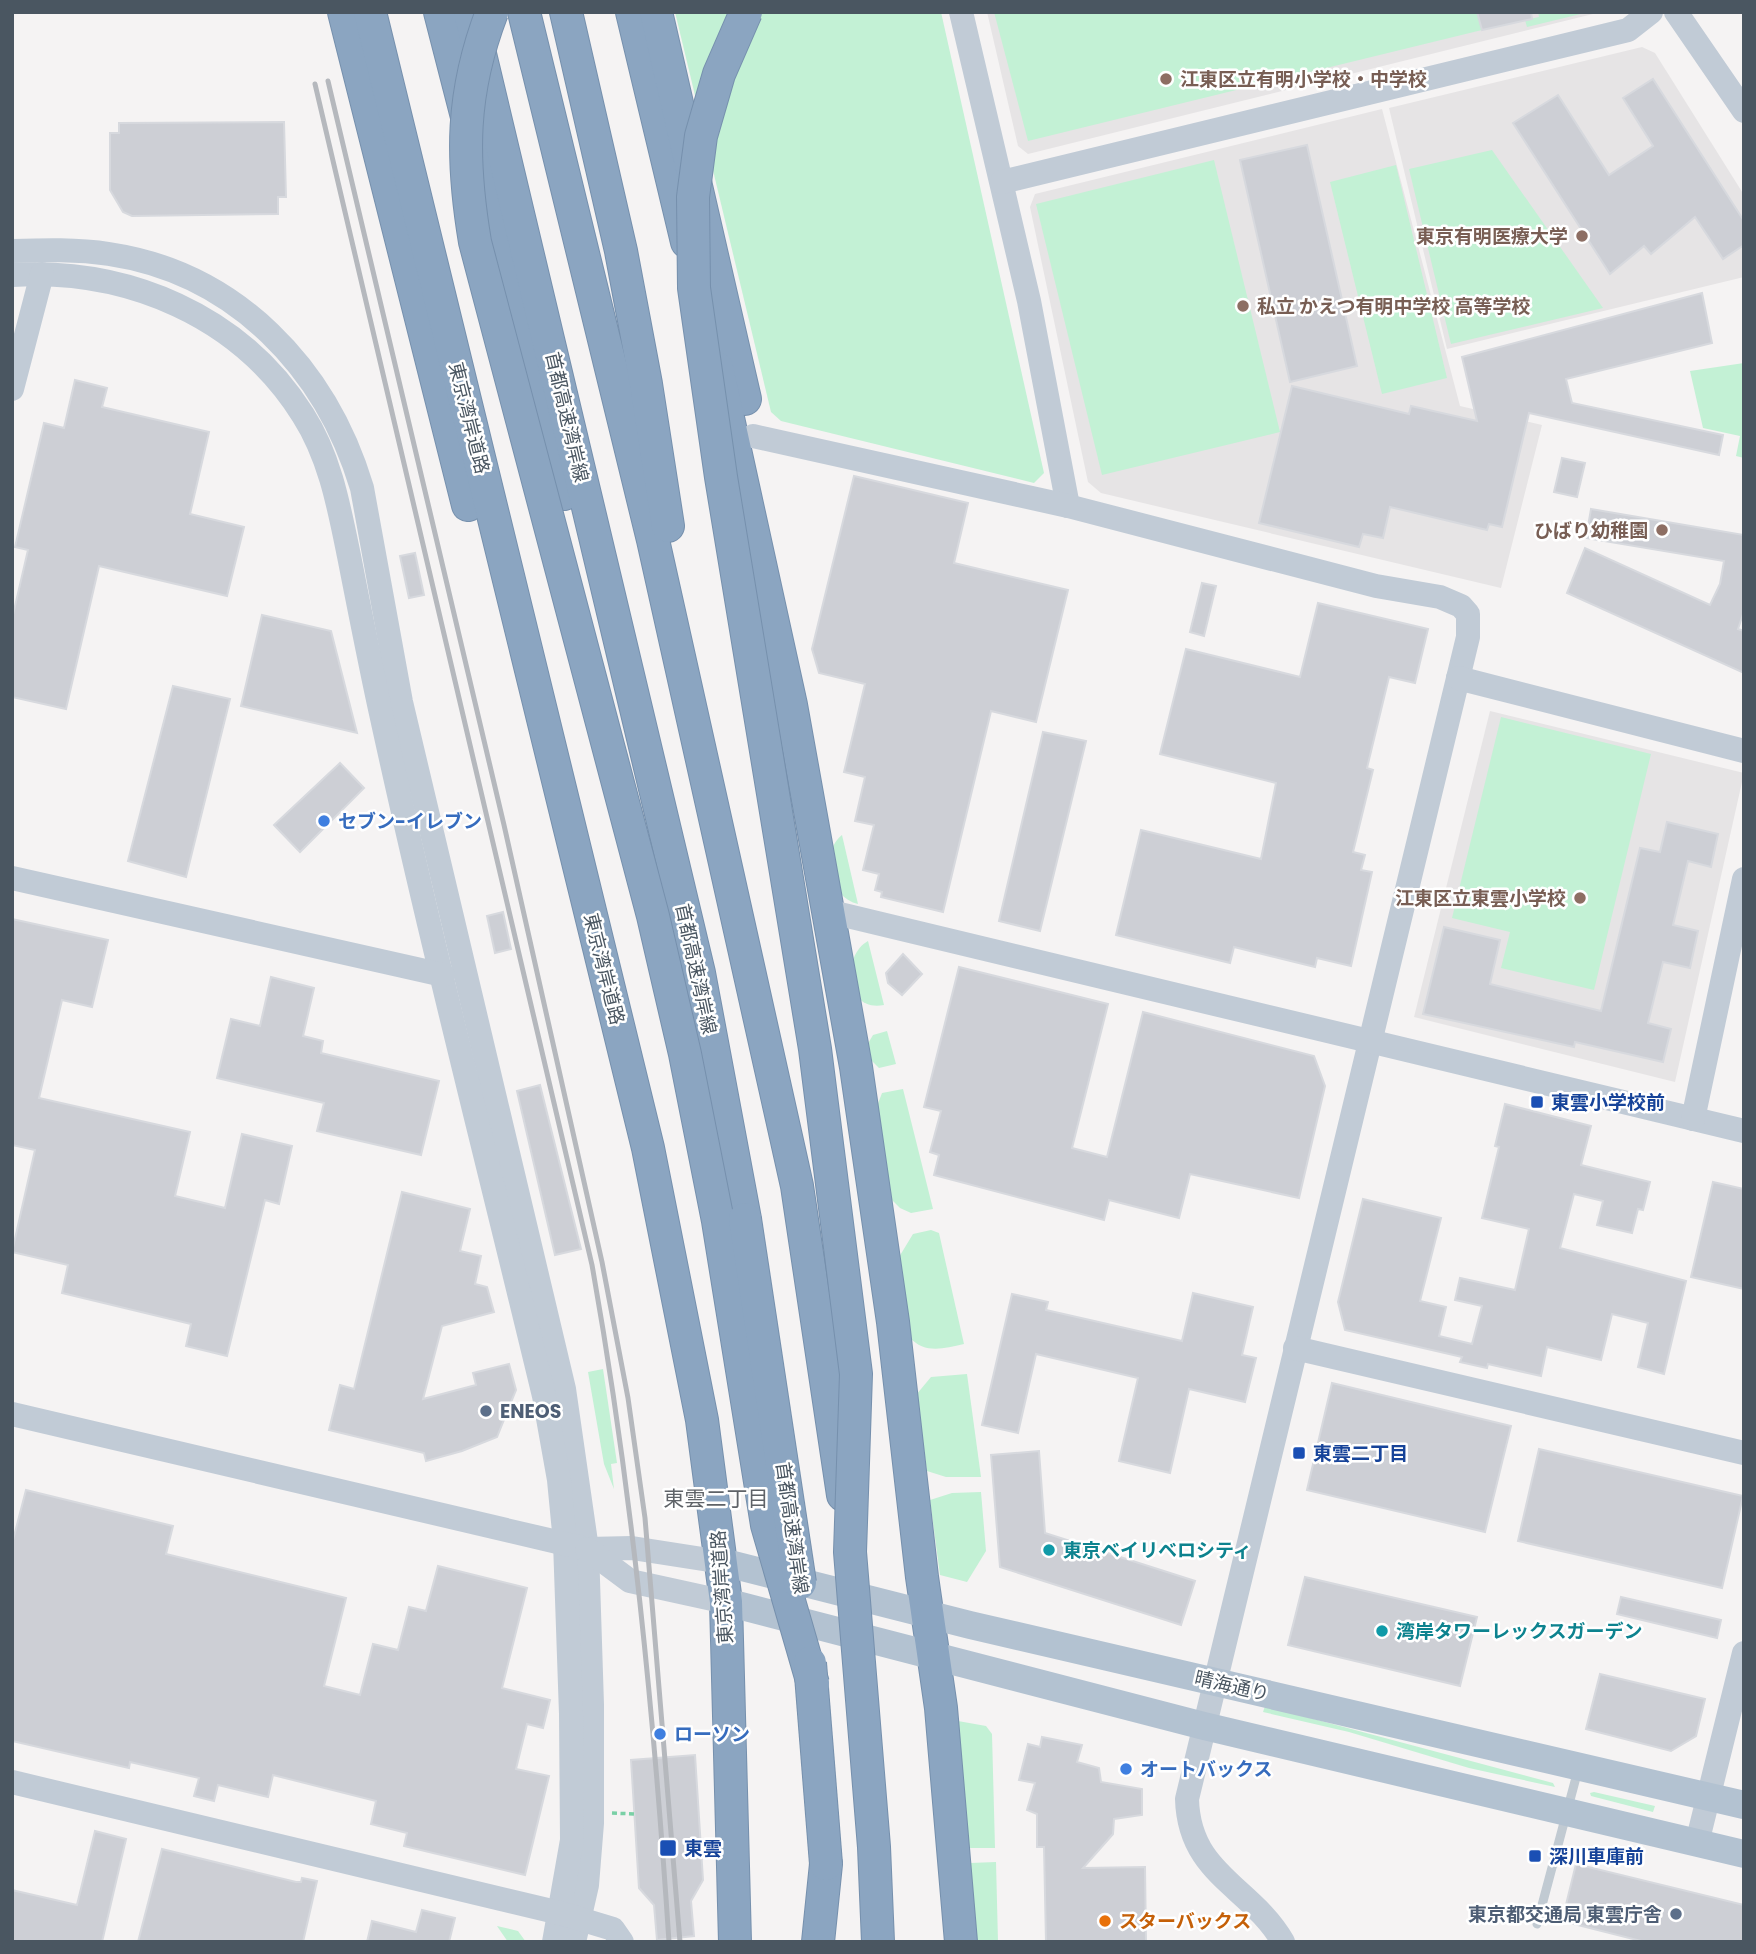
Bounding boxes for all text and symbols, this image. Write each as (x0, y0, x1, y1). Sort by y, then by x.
place label: 江東区立有明小学校・中学校 (1180, 66, 1427, 93)
marker: 江東区立有明小学校・中学校 (1158, 71, 1174, 87)
place label: 東京有明医療大学 (1416, 223, 1568, 250)
marker: 東京有明医療大学 (1574, 228, 1590, 244)
place label: 私立 かえつ有明中学校 高等学校 (1257, 293, 1531, 320)
marker: 私立 かえつ有明中学校 高等学校 (1235, 298, 1251, 314)
street label: 首都高速湾岸線 (539, 349, 595, 485)
street label: 東京湾岸道路 (442, 359, 496, 477)
place label: ひばり幼稚園 (1534, 517, 1648, 544)
marker: ひばり幼稚園 (1654, 522, 1670, 538)
place label: セブン-イレブン (338, 808, 482, 835)
marker: セブン-イレブン (316, 813, 332, 829)
place label: 江東区立東雲小学校 (1395, 885, 1566, 912)
marker: 江東区立東雲小学校 (1572, 890, 1588, 906)
street label: 首都高速湾岸線 (669, 901, 723, 1037)
street label: 東京湾岸道路 (577, 910, 631, 1028)
place label: 東雲小学校前 (1551, 1089, 1665, 1116)
marker: 東雲小学校前 (1529, 1094, 1545, 1110)
place label: ENEOS (500, 1398, 561, 1425)
marker: ENEOS (478, 1403, 494, 1419)
place label: 東雲二丁目 (1313, 1440, 1408, 1467)
marker: 東雲二丁目 (1291, 1445, 1307, 1461)
street label: 首都高速湾岸線 (769, 1460, 815, 1596)
district label: 東雲二丁目 (664, 1484, 769, 1513)
street label: 東京湾岸道路 (705, 1529, 739, 1645)
place label: 東京ベイリベロシティ (1063, 1537, 1252, 1564)
marker: 東京ベイリベロシティ (1041, 1542, 1057, 1558)
place label: 湾岸タワーレックスガーデン (1396, 1618, 1642, 1645)
marker: 湾岸タワーレックスガーデン (1374, 1623, 1390, 1639)
street label: 晴海通り (1192, 1664, 1272, 1708)
place label: ローソン (674, 1721, 750, 1748)
marker: ローソン (652, 1726, 668, 1742)
place label: オートバックス (1140, 1756, 1272, 1783)
marker: オートバックス (1118, 1761, 1134, 1777)
place label: 東雲 (684, 1835, 722, 1862)
marker: 東雲 (658, 1838, 678, 1858)
place label: 深川車庫前 (1549, 1843, 1644, 1870)
marker: 深川車庫前 (1527, 1848, 1543, 1864)
place label: 東京都交通局 東雲庁舎 (1468, 1901, 1662, 1928)
marker: 東京都交通局 東雲庁舎 (1668, 1906, 1684, 1922)
place label: スターバックス (1119, 1908, 1251, 1935)
marker: スターバックス (1097, 1913, 1113, 1929)

